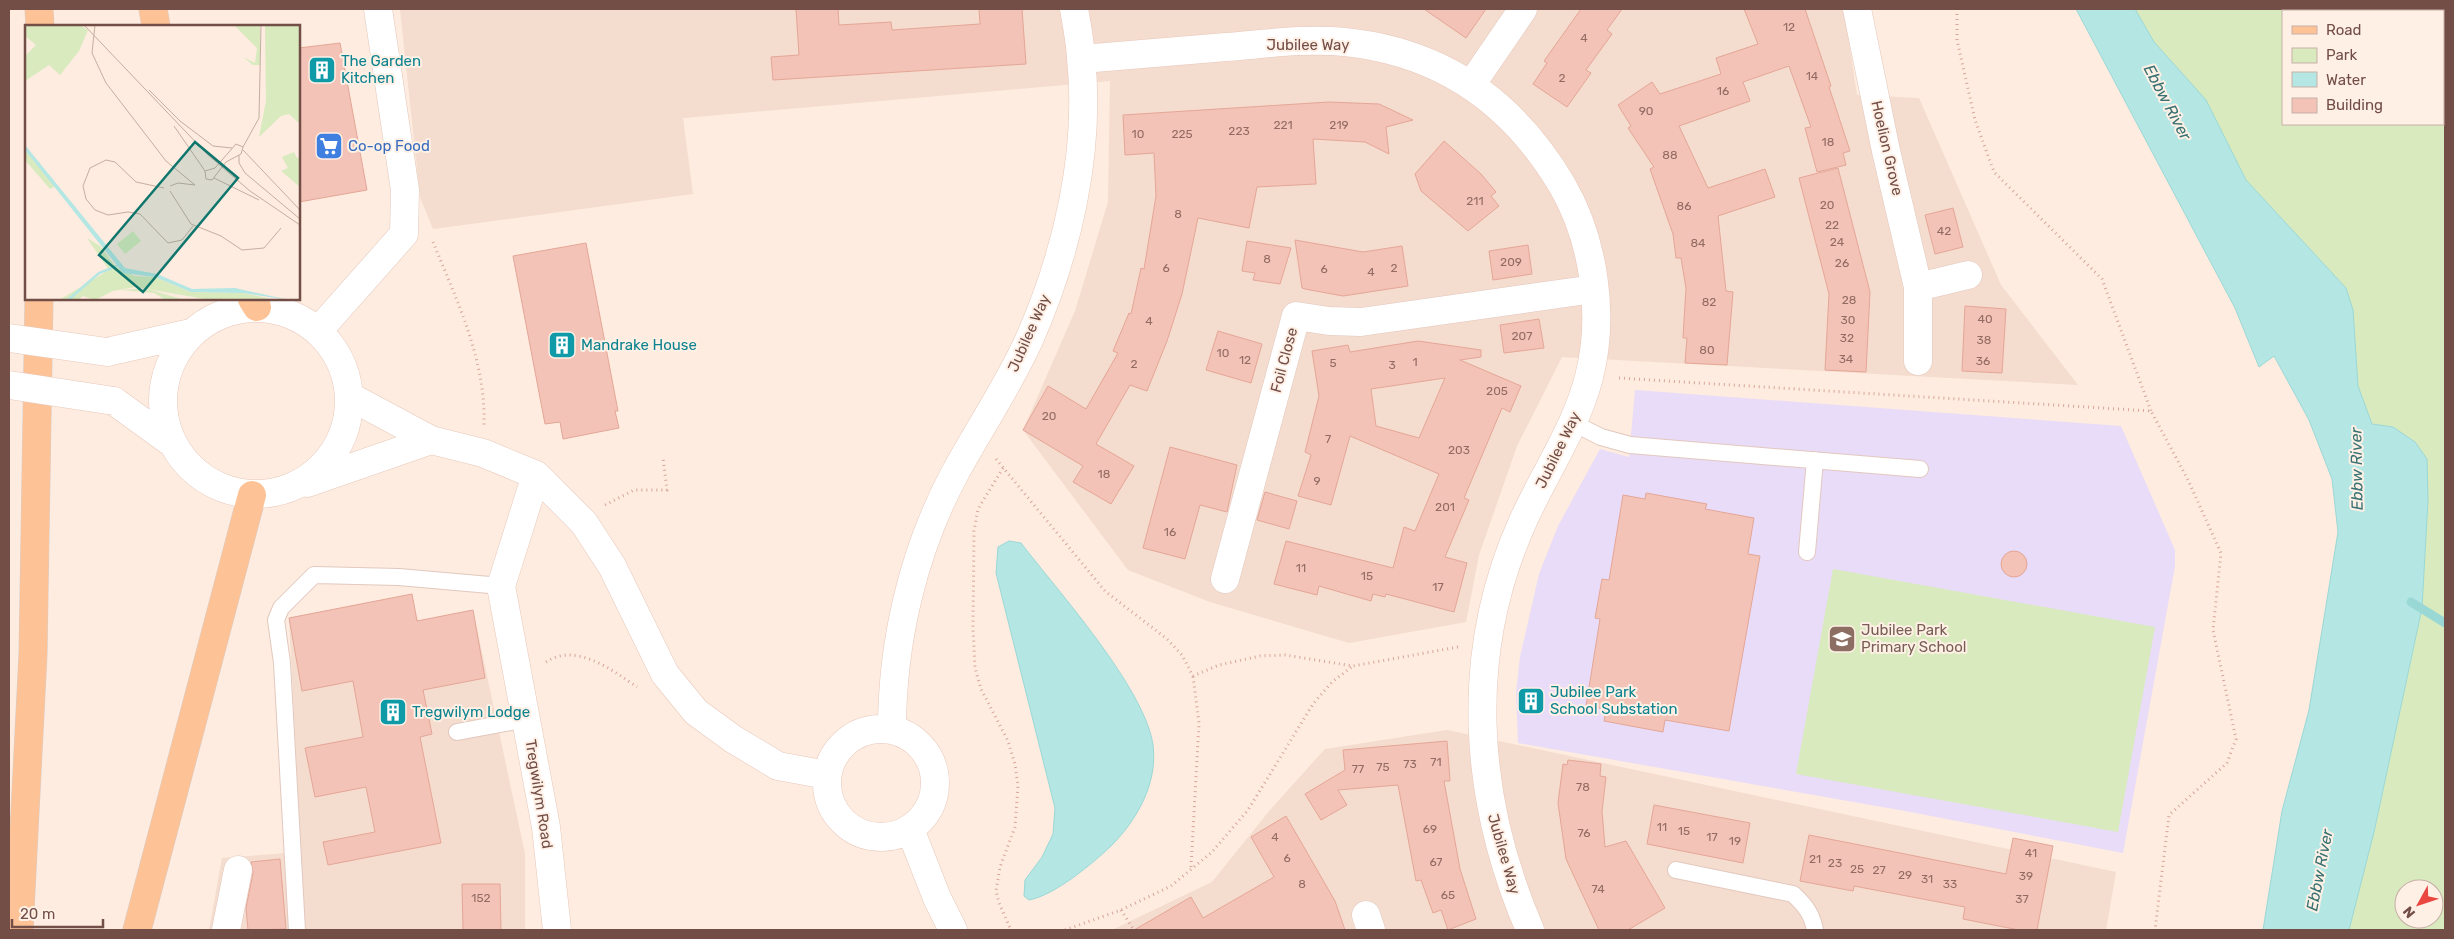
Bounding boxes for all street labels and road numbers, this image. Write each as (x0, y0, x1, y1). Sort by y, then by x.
street label: Jubilee Way (1267, 36, 1349, 54)
street label: Hoelion Grove (1867, 99, 1907, 197)
street label: Jubilee Way (1004, 291, 1054, 375)
street label: Foil Close (1267, 326, 1301, 394)
street label: Jubilee Way (1532, 409, 1584, 491)
street label: Tregwilym Road (521, 738, 557, 850)
street label: Jubilee Way (1484, 812, 1524, 896)

